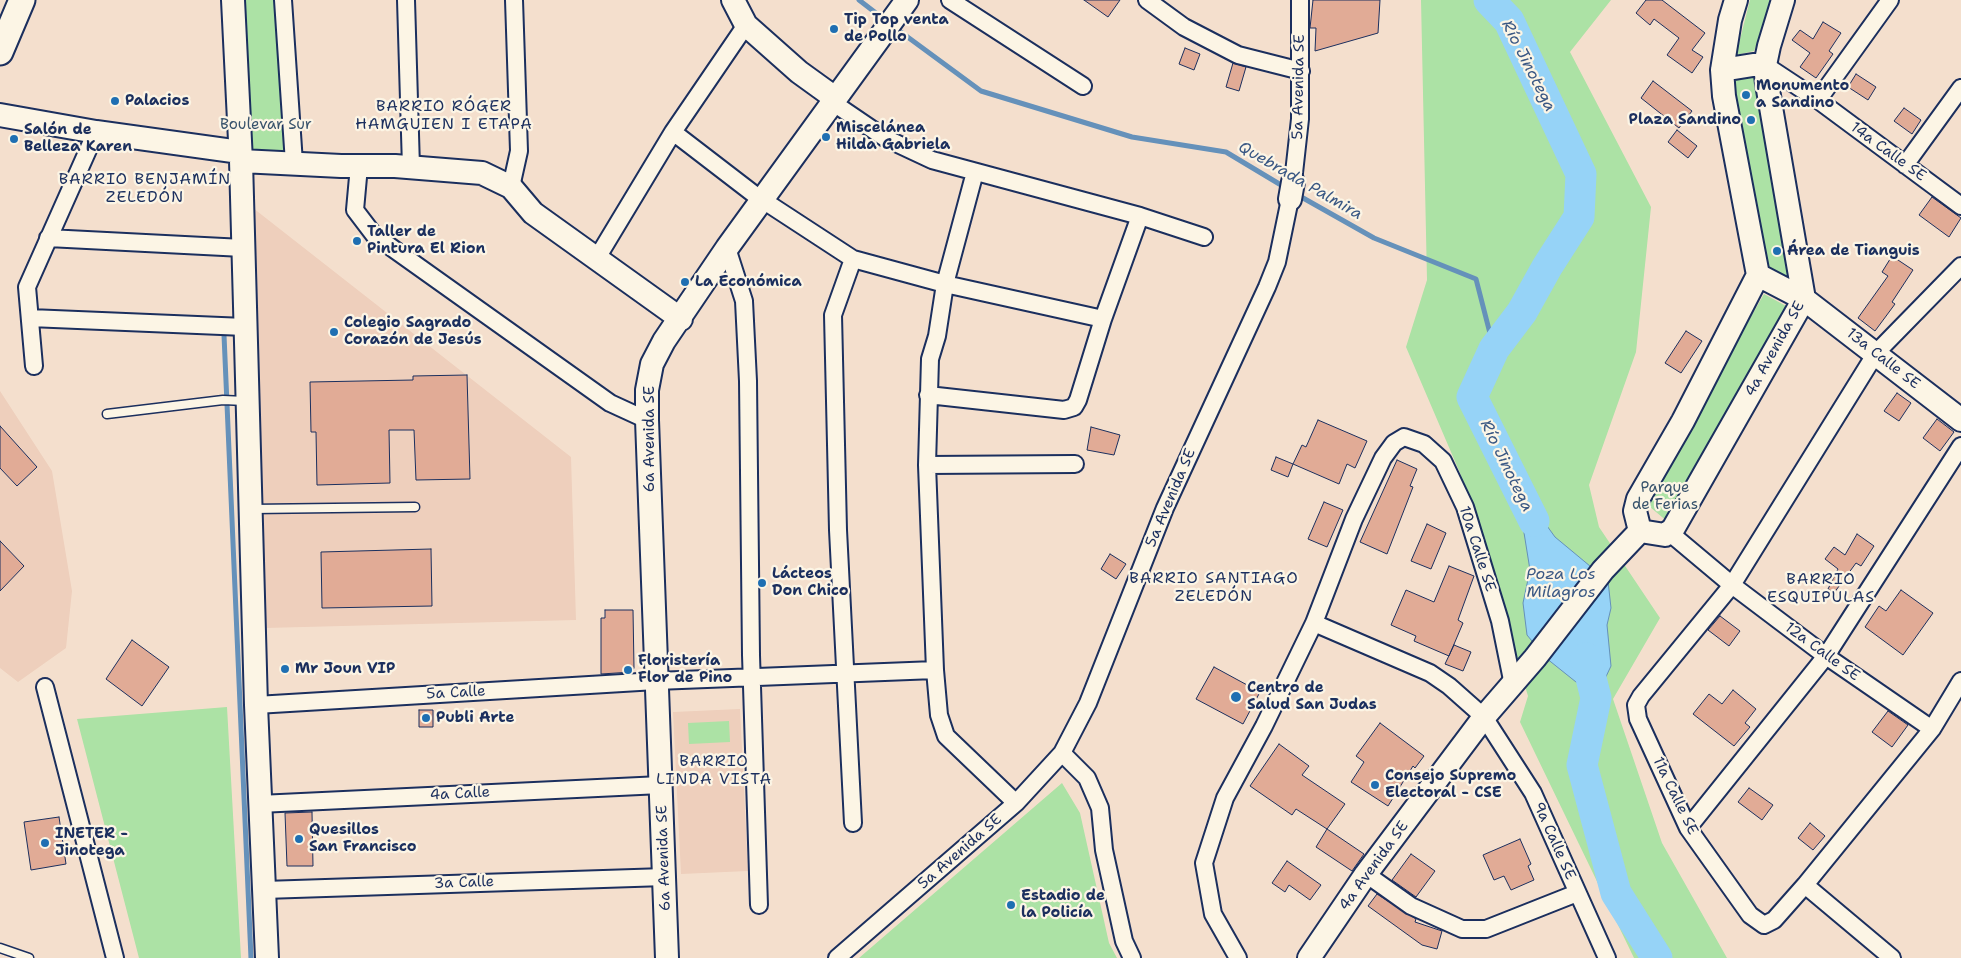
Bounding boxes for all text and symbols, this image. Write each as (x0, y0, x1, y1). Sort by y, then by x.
place label: Tip Top venta de Pollo (844, 11, 949, 46)
water label: Río Jinotega (1497, 17, 1559, 115)
marker: Tip Top venta de Pollo (828, 23, 840, 35)
street label: 5a Avenida SE (1289, 34, 1309, 140)
place label: Monumento a Sandino (1756, 77, 1849, 112)
marker: Monumento a Sandino (1740, 89, 1752, 101)
place label: Palacios (125, 92, 189, 110)
marker: Palacios (109, 95, 121, 107)
district label: BARRIO RÓGER HAMGUIEN I ETAPA (353, 97, 535, 135)
place label: Plaza Sandino (1629, 111, 1741, 129)
marker: Plaza Sandino (1745, 114, 1757, 126)
park label: Boulevar Sur (220, 116, 312, 134)
place label: Miscelánea Hilda Gabriela (836, 119, 950, 154)
street label: 14a Calle SE (1847, 119, 1929, 185)
place label: Salón de Belleza Karen (24, 121, 132, 156)
marker: Miscelánea Hilda Gabriela (820, 131, 832, 143)
marker: Salón de Belleza Karen (8, 133, 20, 145)
water label: Quebrada Palmira (1235, 138, 1365, 224)
district label: BARRIO BENJAMÍN ZELEDÓN (57, 170, 233, 208)
place label: Taller de Pintura El Rion (367, 223, 485, 258)
marker: Taller de Pintura El Rion (351, 235, 363, 247)
place label: Área de Tianguis (1787, 242, 1920, 260)
marker: Área de Tianguis (1771, 245, 1783, 257)
place label: La Económica (695, 273, 802, 291)
marker: La Económica (679, 276, 691, 288)
street label: 4a Avenida SE (1741, 298, 1809, 400)
place label: Colegio Sagrado Corazón de Jesús (344, 314, 482, 349)
street label: 13a Calle SE (1843, 325, 1923, 393)
marker: Colegio Sagrado Corazón de Jesús (328, 326, 340, 338)
street label: 6a Avenida SE (641, 386, 659, 492)
water label: Río Jinotega (1476, 417, 1536, 515)
street label: 5a Avenida SE (1142, 446, 1200, 550)
park label: Parque de Ferias (1632, 479, 1698, 514)
street label: 10a Calle SE (1455, 504, 1499, 594)
place label: Lácteos Don Chico (772, 565, 849, 600)
water label: Poza Los Milagros (1526, 565, 1596, 603)
district label: BARRIO SANTIAGO ZELEDÓN (1127, 569, 1301, 607)
district label: BARRIO ESQUIPULAS (1766, 570, 1876, 608)
marker: Lácteos Don Chico (756, 577, 768, 589)
street label: 12a Calle SE (1781, 619, 1863, 685)
place label: Floristería Flor de Pino (638, 652, 732, 687)
place label: Mr Joun VIP (295, 660, 395, 678)
marker: Mr Joun VIP (279, 663, 291, 675)
marker: Floristería Flor de Pino (622, 664, 634, 676)
place label: Centro de Salud San Judas (1247, 679, 1377, 714)
street label: 5a Calle (426, 682, 486, 704)
marker: Centro de Salud San Judas (1229, 690, 1243, 704)
place label: Publi Arte (436, 709, 515, 727)
marker: Publi Arte (420, 712, 432, 724)
district label: BARRIO LINDA VISTA (655, 752, 773, 790)
street label: 11a Calle SE (1648, 754, 1702, 838)
place label: Consejo Supremo Electoral - CSE (1385, 767, 1516, 802)
marker: Consejo Supremo Electoral - CSE (1369, 779, 1381, 791)
street label: 4a Calle (429, 783, 491, 805)
street label: 9a Calle SE (1529, 799, 1579, 883)
street label: 6a Avenida SE (653, 805, 675, 911)
street label: 5a Avenida SE (914, 811, 1006, 893)
street label: 4a Avenida SE (1335, 818, 1413, 914)
place label: Quesillos San Francisco (309, 821, 417, 856)
place label: INETER - Jinotega (55, 825, 128, 860)
marker: Quesillos San Francisco (293, 833, 305, 845)
marker: INETER - Jinotega (39, 837, 51, 849)
street label: 3a Calle (434, 873, 494, 893)
place label: Estadio de la Policía (1021, 887, 1105, 922)
marker: Estadio de la Policía (1005, 899, 1017, 911)

